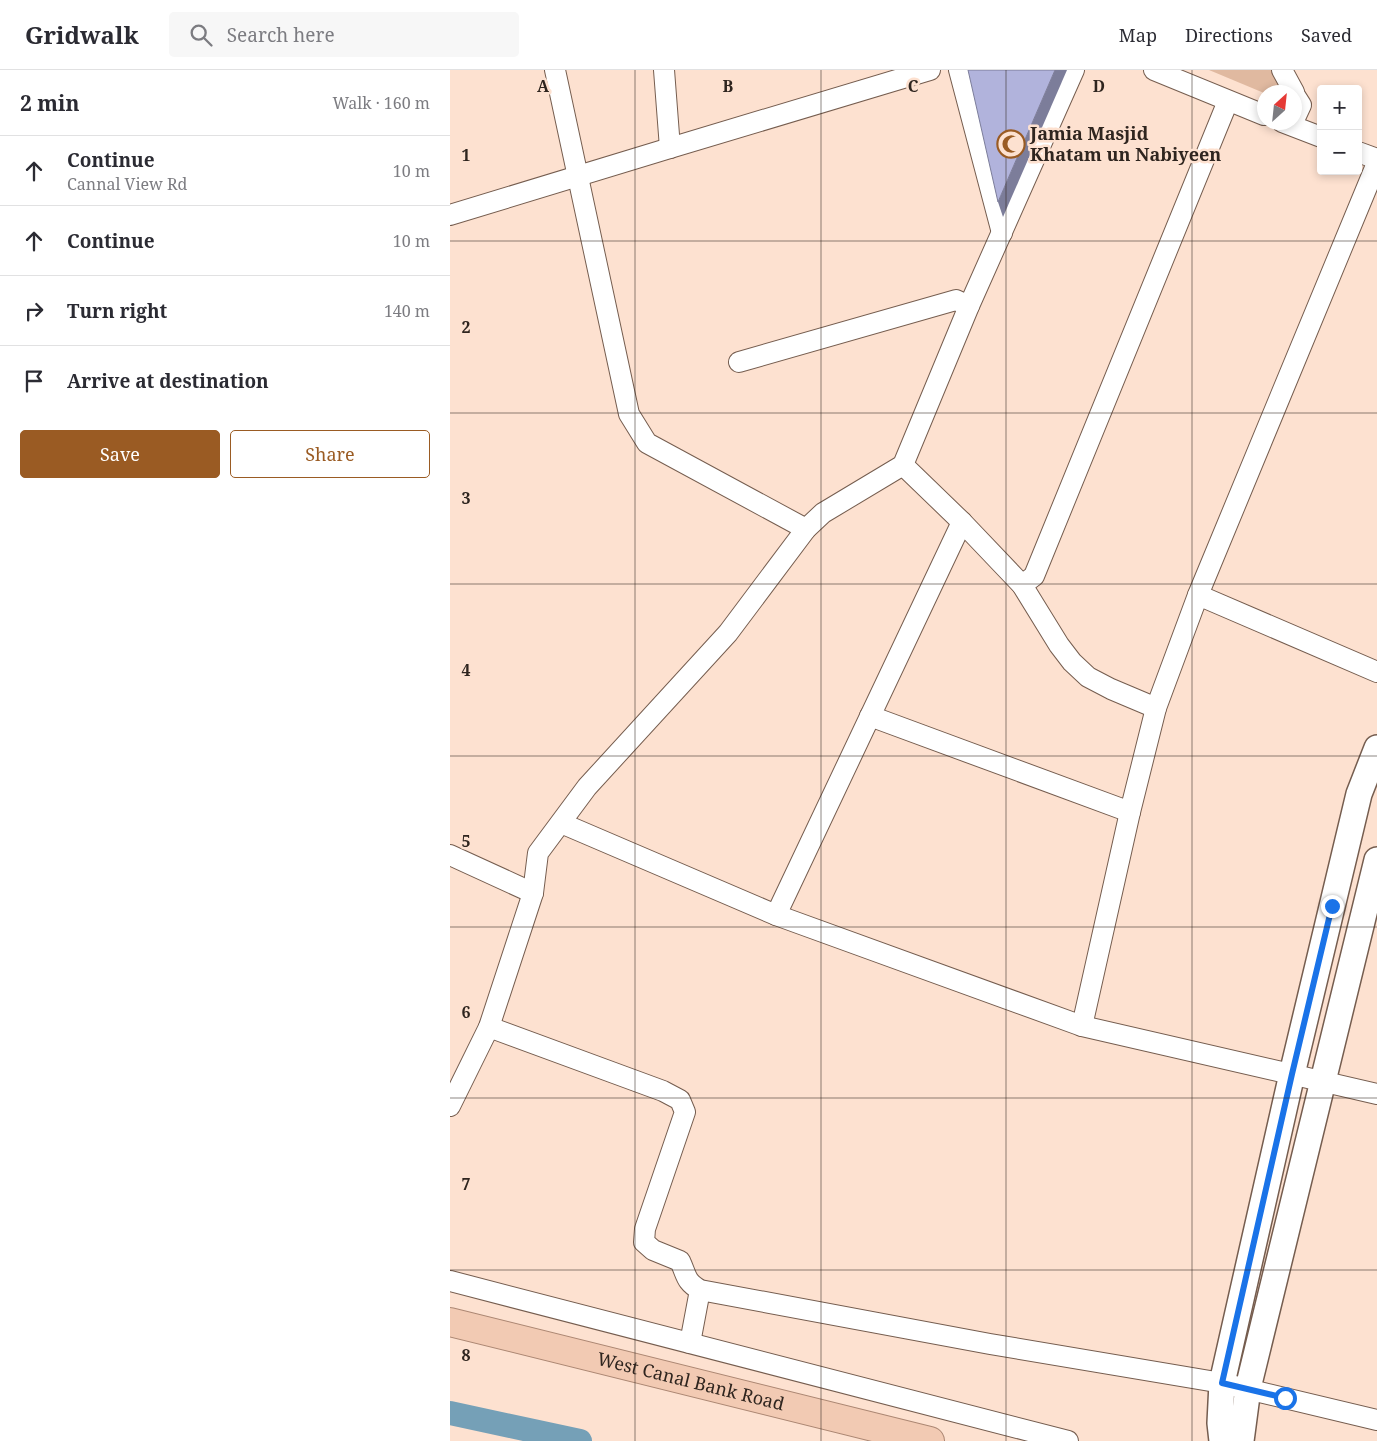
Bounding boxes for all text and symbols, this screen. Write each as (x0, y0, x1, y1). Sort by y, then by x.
search box (169, 12, 519, 57)
text: Gridwalk (25, 18, 139, 51)
icon: search (187, 21, 215, 49)
text: Search here (227, 22, 335, 48)
text: Map (1119, 23, 1157, 47)
text: Directions (1185, 23, 1273, 47)
text: Saved (1301, 23, 1352, 47)
text: A (537, 75, 550, 97)
text: B (723, 75, 734, 97)
text: C (908, 75, 919, 97)
text: D (1093, 75, 1105, 97)
north arrow (1257, 85, 1302, 130)
map controls (1317, 85, 1362, 175)
button: + (1317, 85, 1362, 130)
text: 2 min (20, 89, 79, 117)
text: Walk · 160 m (333, 92, 430, 114)
place label: Jamia Masjid Khatam un Nabiyeen (1029, 121, 1221, 166)
mosque icon: Jamia Masjid Khatam un Nabiyeen (996, 129, 1026, 159)
button: − (1317, 130, 1362, 175)
text: 1 (461, 144, 471, 166)
text: Continue (67, 147, 155, 173)
icon: ahead (20, 157, 48, 185)
text: 10 m (393, 160, 430, 182)
text: Cannal View Rd (67, 173, 187, 195)
icon: ahead (20, 227, 48, 255)
text: Continue (67, 228, 155, 254)
text: 10 m (393, 230, 430, 252)
icon: right (20, 297, 48, 325)
text: Turn right (67, 298, 167, 324)
text: 140 m (384, 300, 430, 322)
text: 2 (461, 316, 471, 338)
icon: arrive (20, 367, 48, 395)
text: Arrive at destination (67, 368, 269, 394)
button: Save (20, 430, 220, 478)
button: Share (230, 430, 430, 478)
text: 3 (461, 487, 471, 509)
text: 4 (461, 659, 471, 681)
text: 5 (461, 830, 471, 852)
route end (1321, 895, 1344, 918)
text: 6 (461, 1001, 471, 1023)
text: 7 (461, 1173, 471, 1195)
text: 8 (461, 1344, 471, 1366)
street label: West Canal Bank Road (595, 1346, 787, 1415)
route start (1274, 1387, 1297, 1410)

